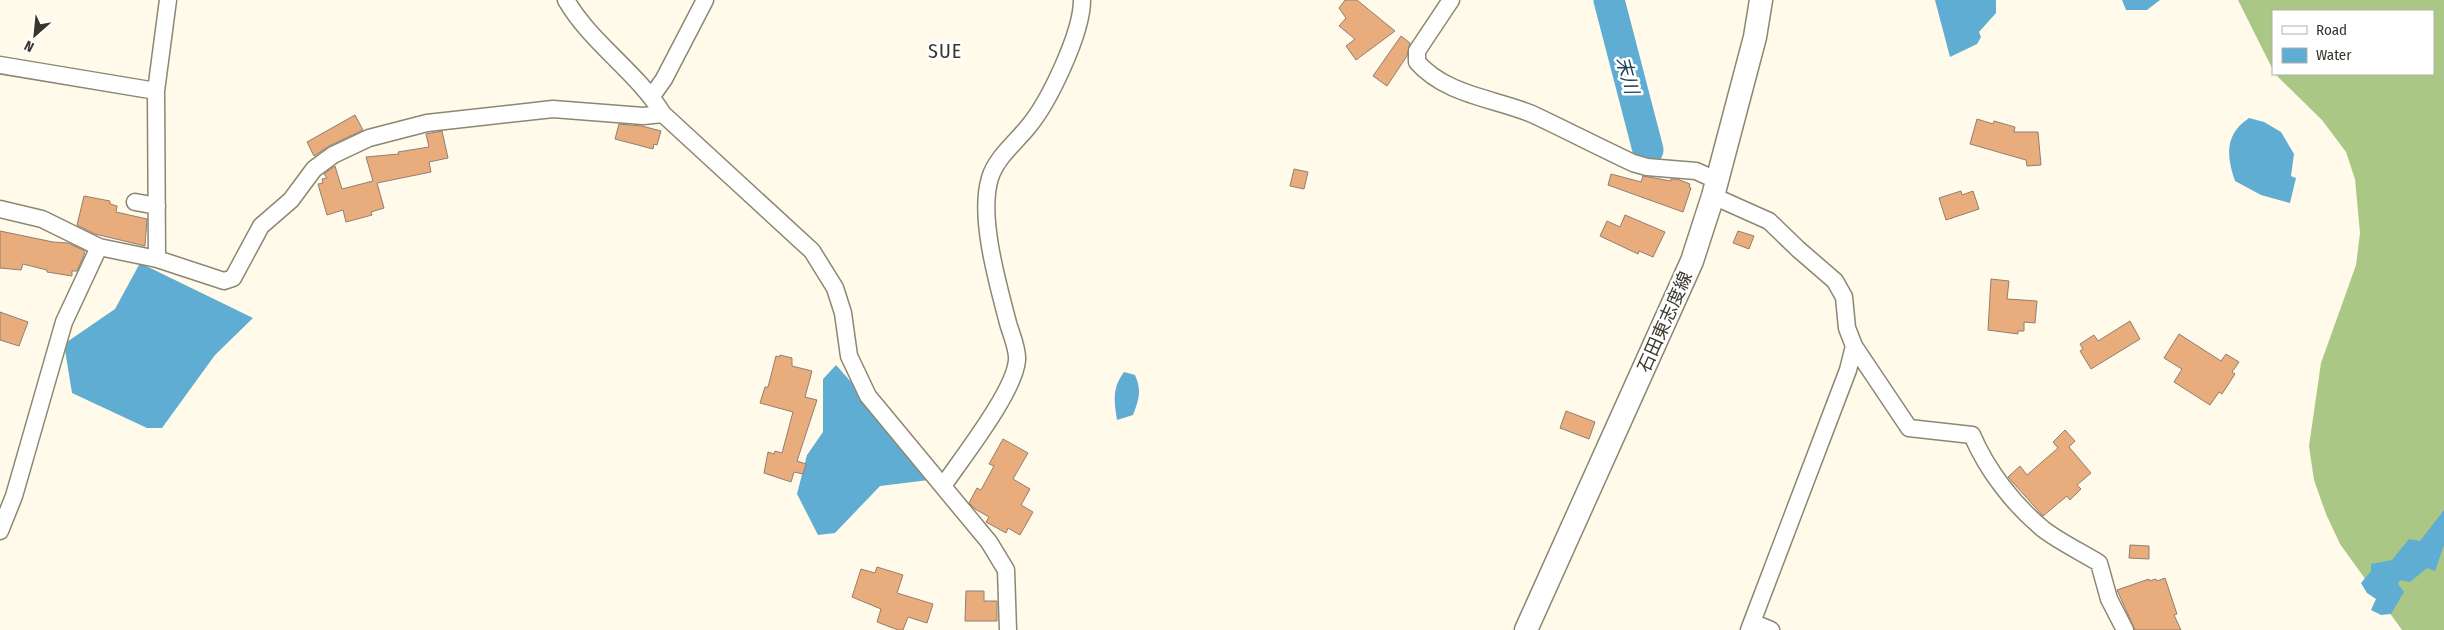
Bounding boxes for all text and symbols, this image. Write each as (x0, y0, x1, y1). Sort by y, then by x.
north arrow (10, 10, 60, 60)
legend (2272, 10, 2434, 75)
text: Road (2316, 21, 2347, 39)
text: N (22, 37, 37, 56)
district label: SUE (928, 39, 962, 63)
text: Water (2316, 46, 2352, 64)
water label: 末川 (1611, 54, 1644, 98)
street label: 石田東志度線 (1633, 268, 1697, 376)

